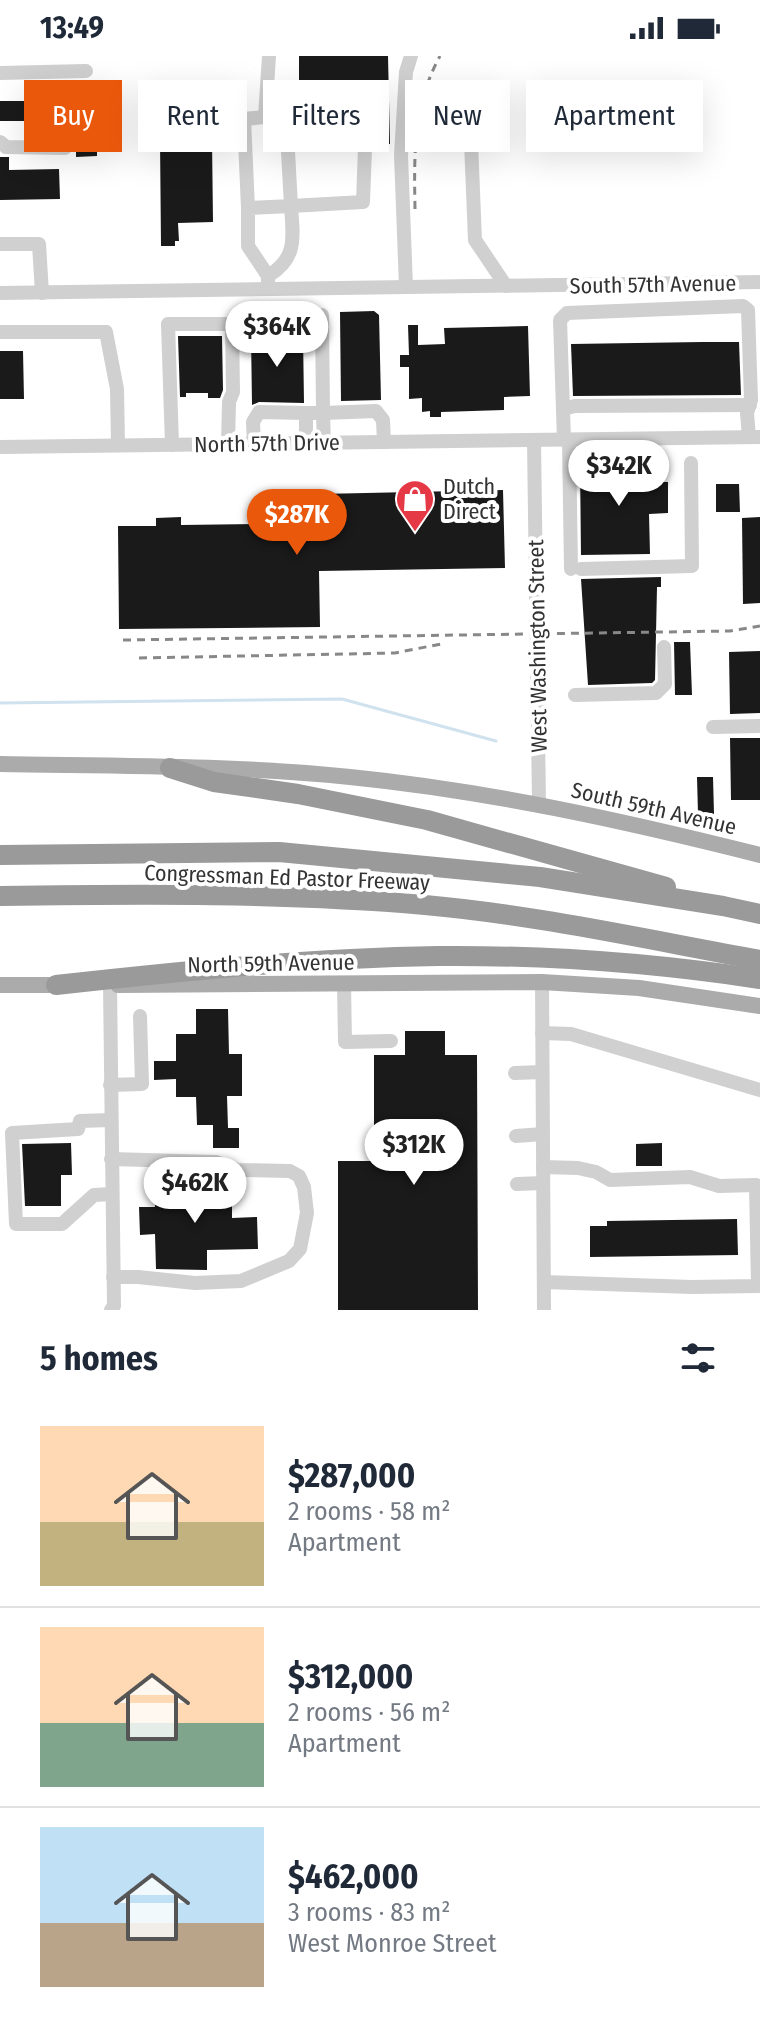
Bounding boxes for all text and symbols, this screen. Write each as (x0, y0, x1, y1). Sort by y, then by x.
text: 13:49 (40, 10, 104, 46)
chip: Buy (24, 80, 122, 152)
chip: Rent (138, 80, 247, 152)
chip: Filters (263, 80, 389, 152)
chip: New (405, 80, 510, 152)
chip: Apartment (526, 80, 703, 152)
street label: South 57th Avenue (569, 270, 737, 299)
pin: $364K (221, 301, 333, 369)
text: $364K (243, 311, 311, 342)
street label: North 57th Drive (194, 429, 340, 458)
pin: $342K (563, 440, 675, 508)
text: $342K (586, 450, 652, 481)
place label: Dutch Direct (443, 473, 497, 525)
shop icon: Dutch Direct (394, 478, 436, 533)
pin: $287K (241, 489, 353, 557)
text: $287K (265, 499, 329, 530)
street label: West Washington Street (522, 538, 553, 753)
street label: South 59th Avenue (569, 776, 739, 841)
street label: Congressman Ed Pastor Freeway (144, 859, 430, 896)
street label: North 59th Avenue (187, 949, 355, 978)
pin: $312K (358, 1119, 470, 1187)
text: $312K (383, 1129, 445, 1160)
pin: $462K (139, 1157, 251, 1225)
text: $462K (162, 1167, 228, 1198)
icon: filters (676, 1336, 720, 1380)
text: 5 homes (40, 1338, 158, 1379)
text: $287,000 (288, 1455, 415, 1496)
icon: home (104, 1458, 200, 1554)
text: 2 rooms · 58 m² (288, 1496, 450, 1527)
text: Apartment (288, 1527, 401, 1558)
text: $312,000 (288, 1656, 413, 1697)
icon: home (104, 1659, 200, 1755)
text: 2 rooms · 56 m² (288, 1697, 450, 1728)
text: Apartment (288, 1728, 401, 1759)
text: $462,000 (288, 1856, 419, 1897)
icon: home (104, 1859, 200, 1955)
text: 3 rooms · 83 m² (288, 1897, 450, 1928)
text: West Monroe Street (288, 1928, 497, 1959)

